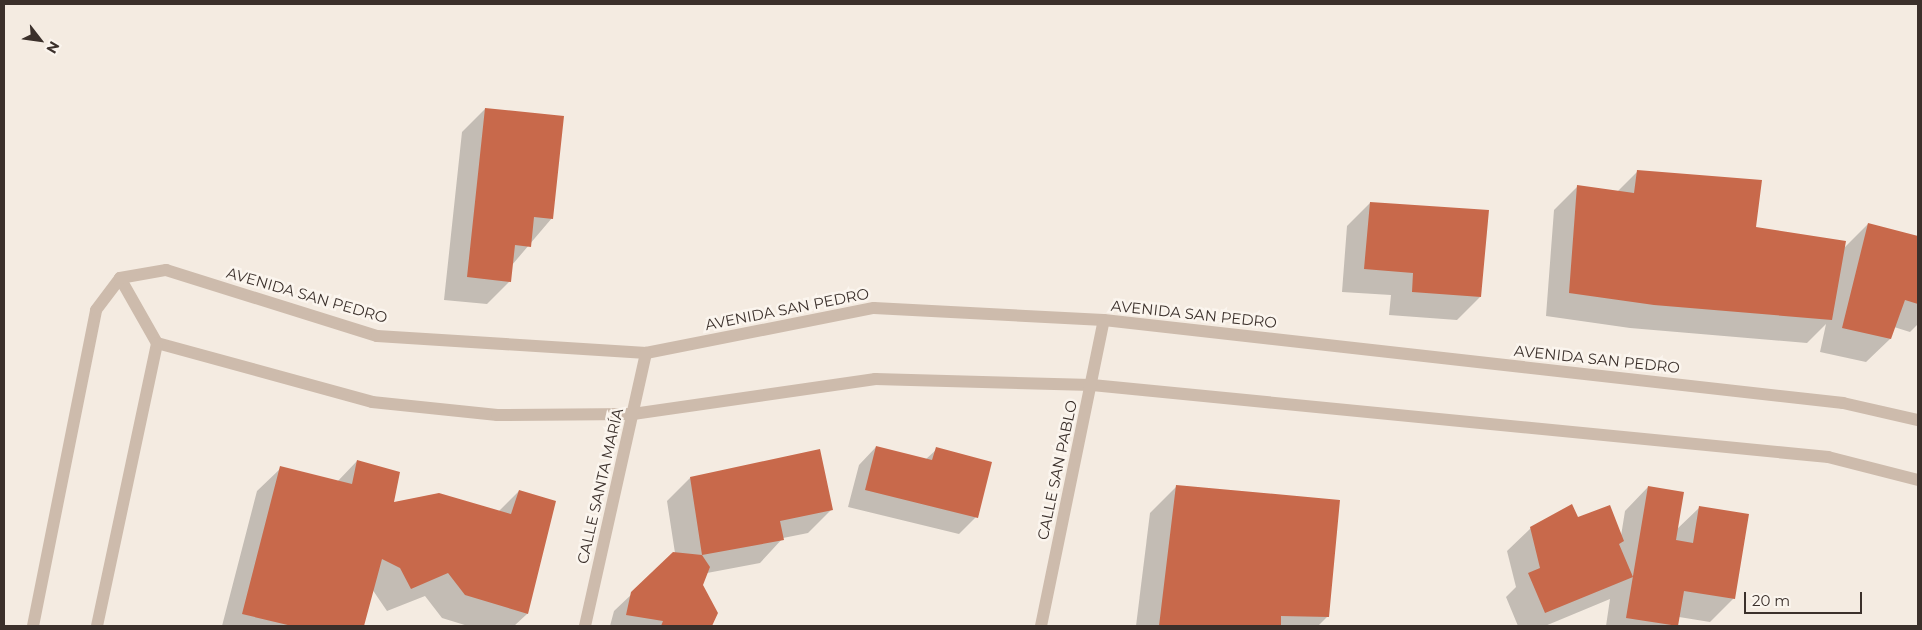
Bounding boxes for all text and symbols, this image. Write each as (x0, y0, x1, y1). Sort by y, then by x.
north arrow (15, 15, 65, 65)
text: N (42, 38, 64, 57)
street label: AVENIDA SAN PEDRO (224, 263, 390, 327)
street label: AVENIDA SAN PEDRO (703, 284, 871, 334)
street label: AVENIDA SAN PEDRO (1110, 296, 1278, 332)
street label: AVENIDA SAN PEDRO (1513, 341, 1681, 377)
street label: CALLE SAN PABLO (1033, 399, 1081, 541)
street label: CALLE SANTA MARÍA (573, 407, 627, 565)
scale bar (1747, 582, 1864, 614)
text: 20 m (1752, 591, 1790, 610)

